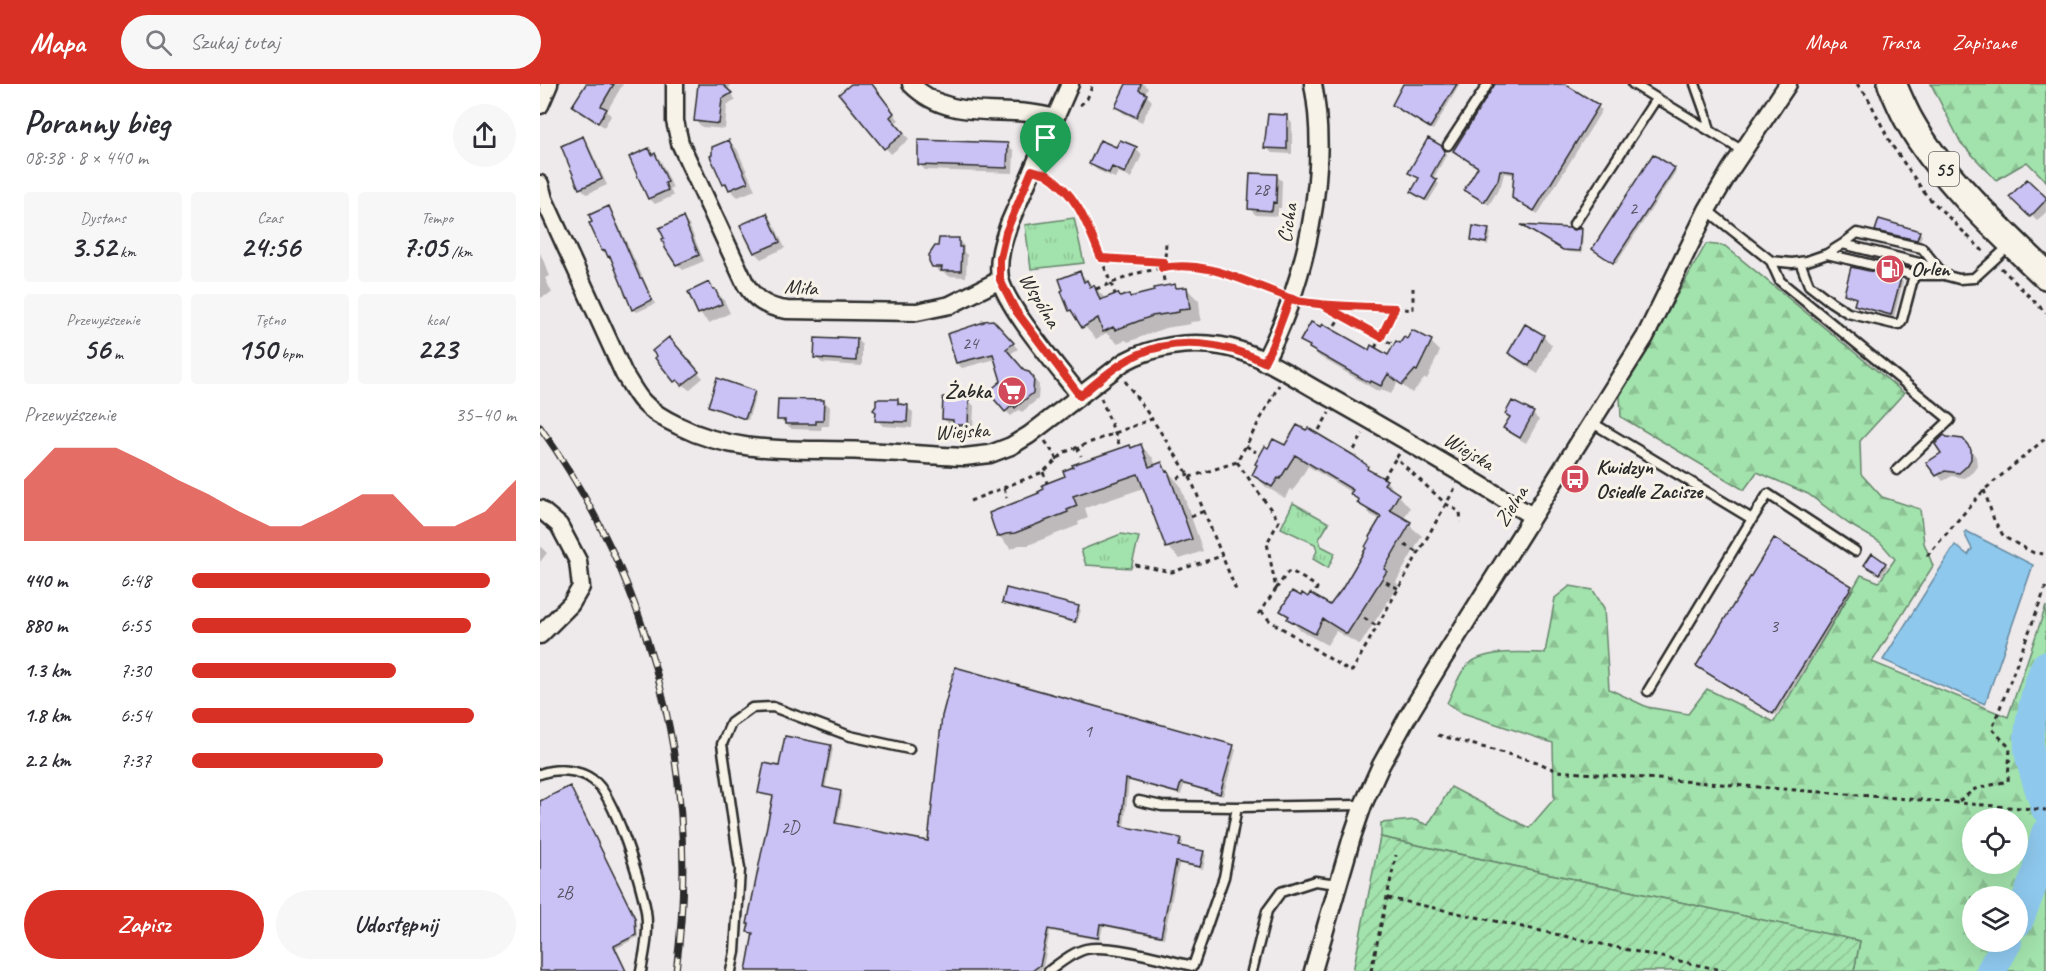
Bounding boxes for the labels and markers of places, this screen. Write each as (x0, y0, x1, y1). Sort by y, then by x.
pin (1020, 112, 1071, 174)
fuel station icon: Orlen (1874, 253, 1906, 285)
place label: Orlen (1911, 256, 1951, 282)
supermarket icon: Żabka (996, 375, 1028, 407)
place label: Żabka (945, 378, 992, 404)
place label: Kwidzyn Osiedle Zacisze (1596, 454, 1704, 504)
bus stop icon: Kwidzyn Osiedle Zacisze (1559, 463, 1591, 495)

